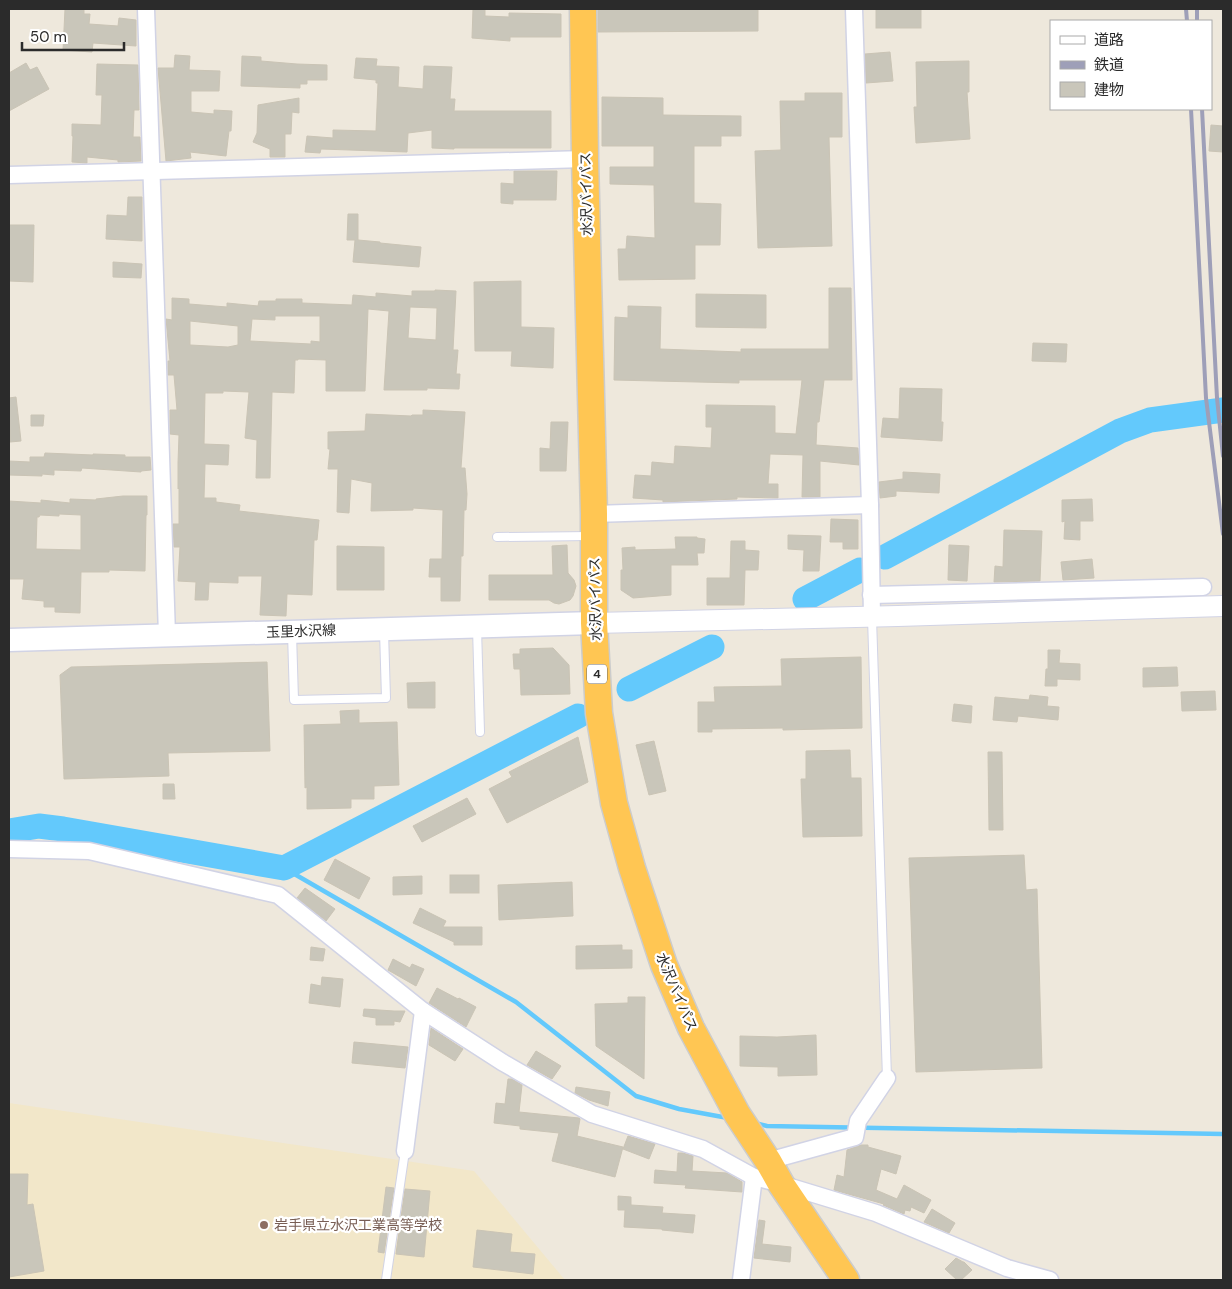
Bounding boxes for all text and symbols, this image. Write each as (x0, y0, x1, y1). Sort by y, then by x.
scale bar (22, 20, 125, 52)
legend (1050, 20, 1212, 110)
text: 50 m (30, 27, 67, 47)
text: 道路 (1094, 30, 1124, 50)
text: 鉄道 (1094, 55, 1124, 75)
text: 建物 (1094, 80, 1124, 100)
street label: 水沢バイパス (576, 152, 596, 236)
street label: 水沢バイパス (585, 557, 605, 641)
street label: 玉里水沢線 (266, 621, 336, 641)
road number: 4 (587, 664, 607, 684)
street label: 水沢バイパス (652, 950, 702, 1034)
place label: 岩手県立水沢工業高等学校 (274, 1216, 442, 1234)
marker: 岩手県立水沢工業高等学校 (258, 1219, 270, 1231)

